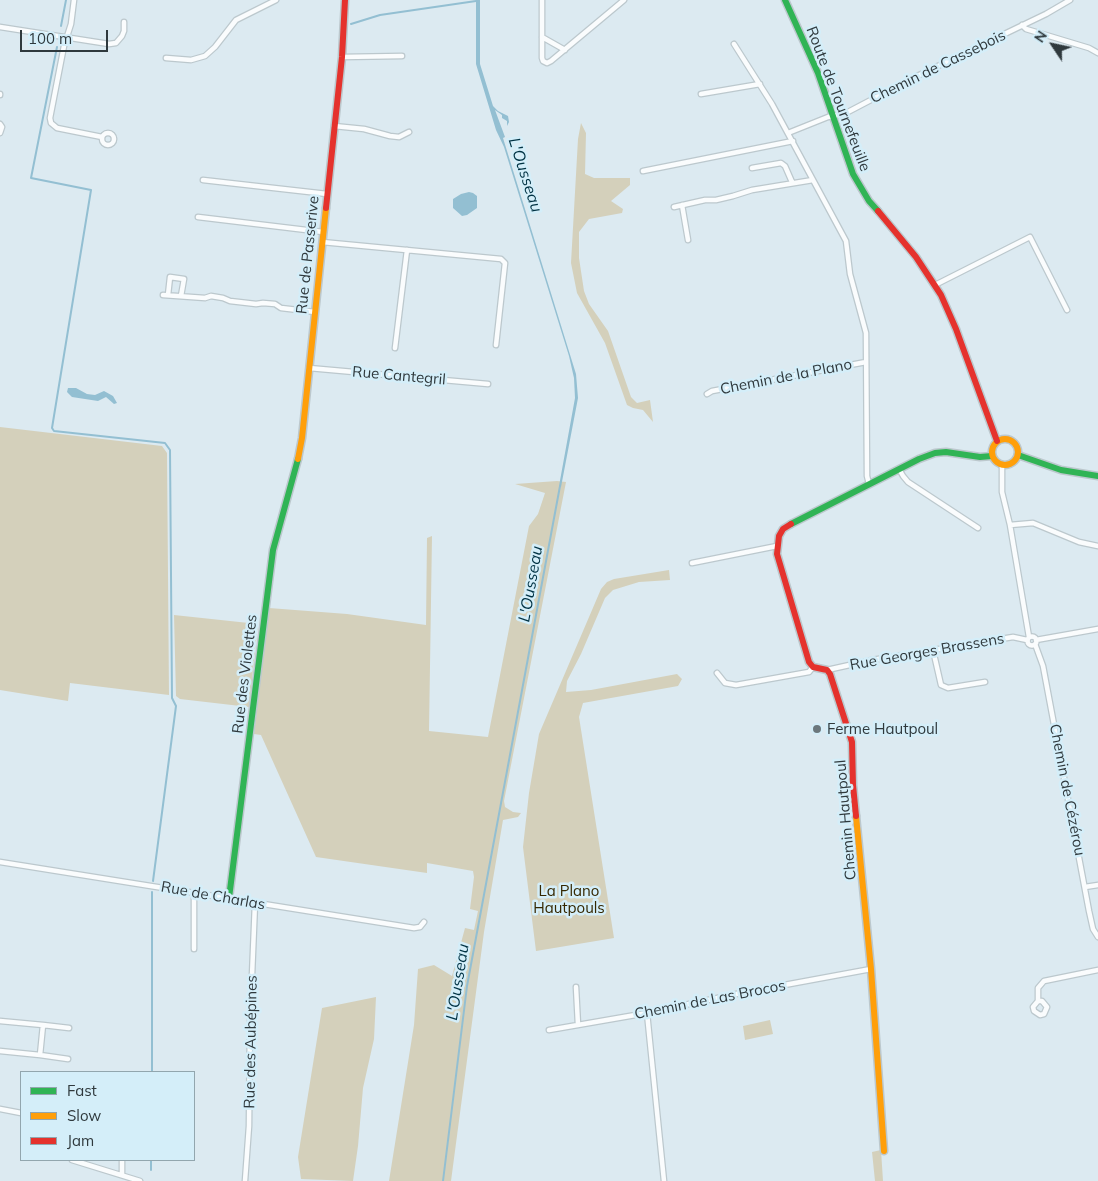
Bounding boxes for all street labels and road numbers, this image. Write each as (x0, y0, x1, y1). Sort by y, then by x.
street label: Route de Tournefeuille (802, 24, 874, 174)
street label: Chemin de Cassebois (867, 26, 1009, 108)
street label: Rue de Passerive (293, 195, 323, 315)
street label: Chemin de la Plano (719, 355, 853, 399)
street label: Rue Cantegril (351, 363, 447, 389)
street label: Rue des Violettes (229, 613, 261, 735)
street label: Rue Georges Brassens (848, 630, 1006, 674)
street label: Chemin de Cézérou (1045, 723, 1089, 857)
street label: Chemin Hautpoul (832, 759, 860, 881)
street label: Rue de Charlas (159, 878, 267, 914)
street label: Rue des Aubépines (241, 975, 261, 1109)
street label: Chemin de Las Brocos (633, 977, 787, 1023)

